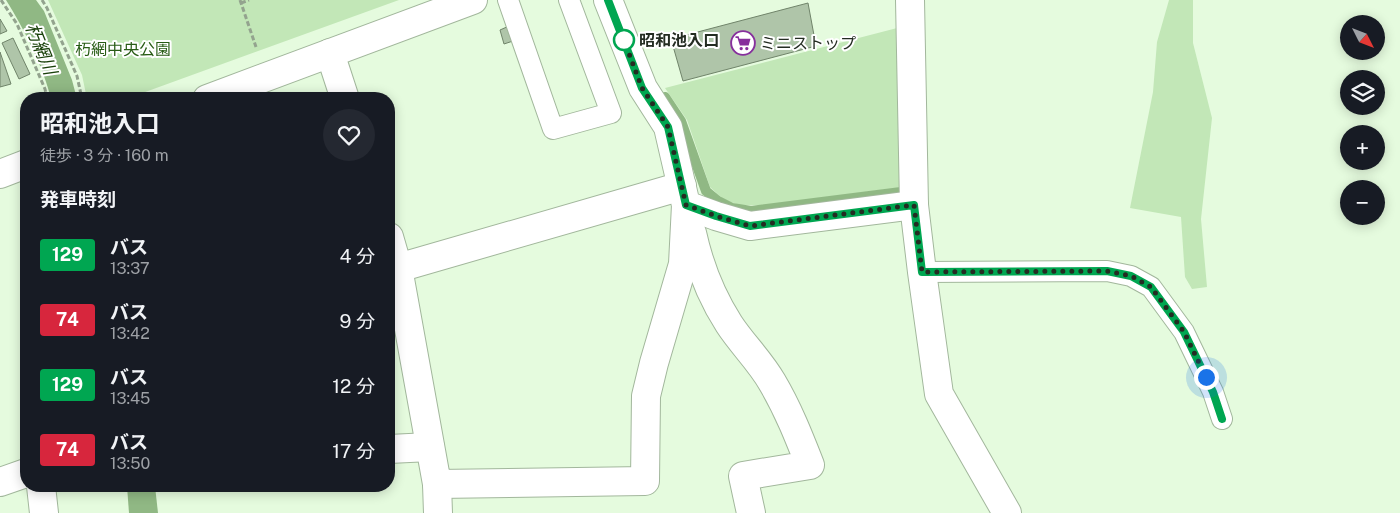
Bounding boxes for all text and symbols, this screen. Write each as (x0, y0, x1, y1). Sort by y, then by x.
north arrow (1340, 15, 1385, 60)
map controls (1340, 15, 1385, 225)
water label: 朽網川 (22, 20, 62, 80)
marker: 昭和池入口 (613, 29, 635, 51)
supermarket icon: ミニストップ (730, 30, 756, 56)
place label: 昭和池入口 (639, 31, 719, 50)
place label: ミニストップ (760, 34, 856, 53)
park label: 朽網中央公園 (75, 40, 171, 59)
button: layers (1340, 70, 1385, 115)
text: 昭和池入口 (40, 109, 160, 137)
button: heart (323, 109, 375, 161)
button: + (1340, 125, 1385, 170)
text: 徒歩 · 3 分 · 160 m (40, 146, 169, 165)
button: − (1340, 180, 1385, 225)
text: 発車時刻 (40, 188, 116, 210)
text: バス (110, 236, 148, 258)
text: 129 (52, 244, 83, 265)
text: 4 分 (339, 245, 375, 267)
text: 13:37 (110, 259, 150, 278)
text: バス (110, 301, 148, 323)
text: 74 (56, 309, 79, 330)
text: 9 分 (340, 310, 375, 332)
text: 13:42 (110, 324, 150, 343)
your location (1194, 365, 1219, 390)
text: バス (110, 366, 148, 388)
text: 129 (52, 374, 83, 395)
text: 12 分 (332, 375, 375, 397)
text: 13:45 (110, 389, 150, 408)
text: バス (110, 431, 148, 453)
text: 74 (56, 439, 79, 460)
text: 17 分 (332, 440, 375, 462)
text: 13:50 (110, 454, 150, 473)

